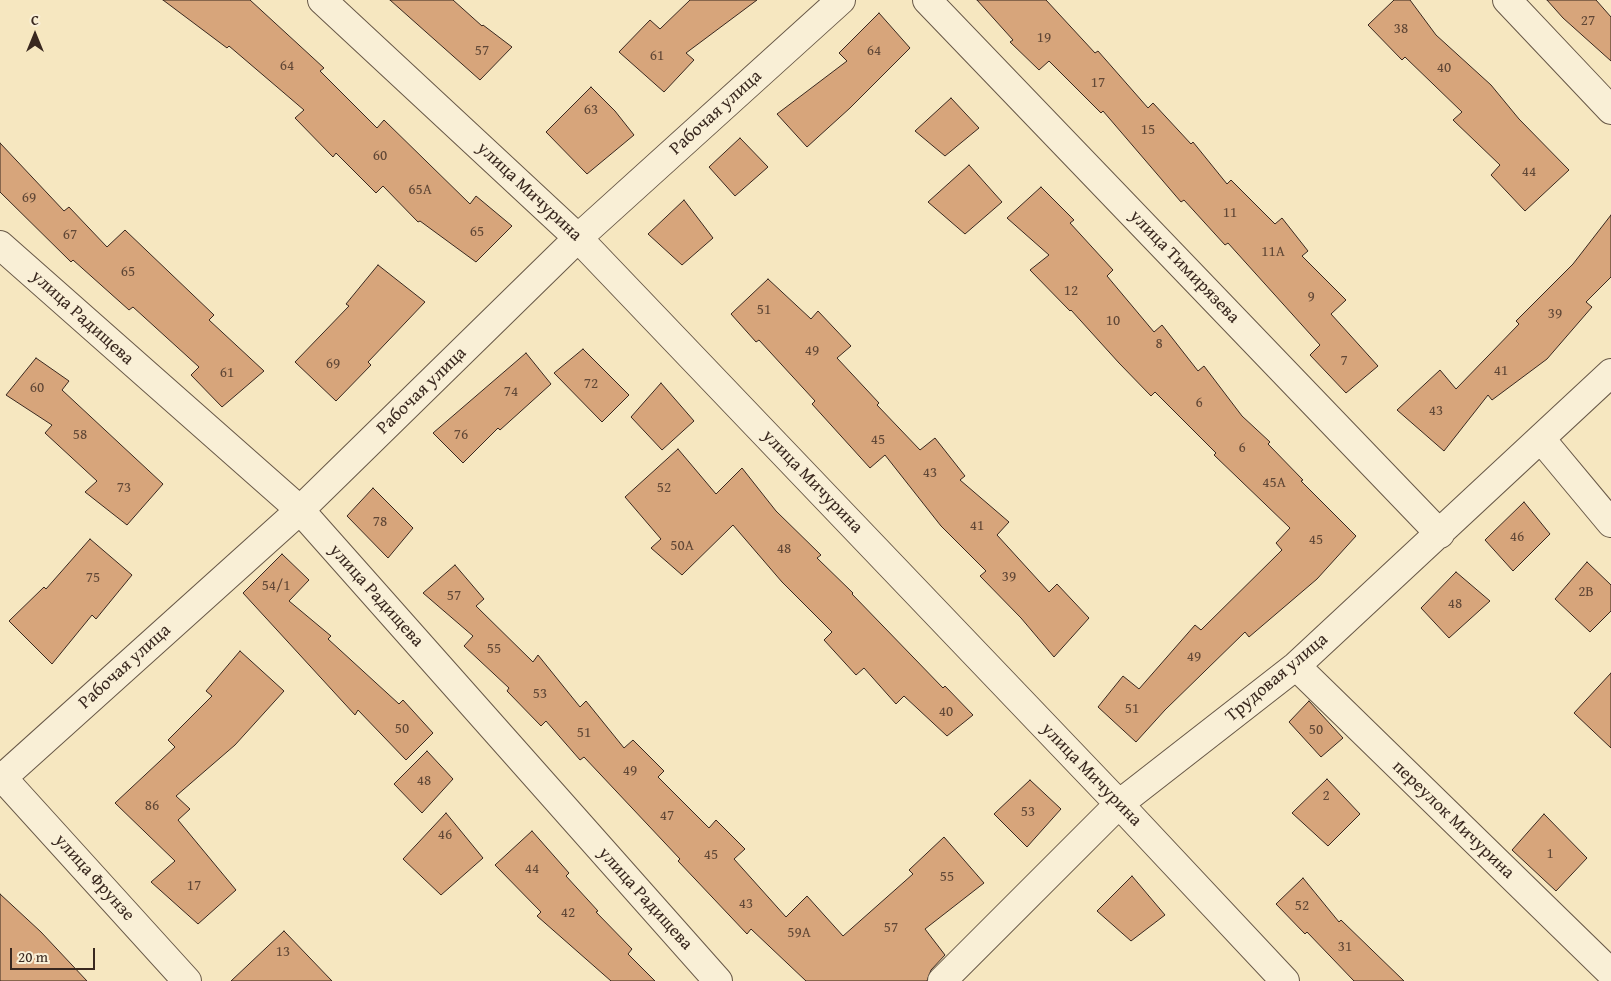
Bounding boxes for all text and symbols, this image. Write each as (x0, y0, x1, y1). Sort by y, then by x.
north arrow (10, 10, 60, 60)
text: С (31, 10, 39, 30)
house number: 27 (1581, 12, 1595, 30)
house number: 38 (1394, 20, 1408, 38)
house number: 19 (1037, 29, 1051, 47)
house number: 57 (475, 42, 489, 60)
house number: 64 (867, 42, 881, 60)
house number: 61 (650, 47, 664, 65)
house number: 64 (280, 57, 294, 75)
house number: 40 (1437, 59, 1451, 77)
street label: Рабочая улица (665, 66, 767, 160)
house number: 17 (1091, 74, 1105, 92)
house number: 63 (584, 101, 598, 119)
house number: 15 (1141, 121, 1155, 139)
street label: улица Мичурина (472, 138, 586, 246)
house number: 60 (373, 147, 387, 165)
house number: 44 (1522, 163, 1536, 181)
house number: 65А (408, 181, 432, 199)
house number: 69 (22, 189, 36, 207)
house number: 11 (1223, 204, 1237, 222)
street label: улица Тимирязева (1124, 206, 1244, 328)
house number: 65 (470, 223, 484, 241)
house number: 67 (63, 226, 77, 244)
house number: 11А (1261, 243, 1285, 261)
house number: 65 (121, 263, 135, 281)
street label: улица Радищева (26, 266, 138, 370)
house number: 12 (1064, 282, 1078, 300)
house number: 9 (1307, 288, 1315, 306)
house number: 51 (757, 301, 771, 319)
house number: 39 (1548, 305, 1562, 323)
house number: 10 (1106, 312, 1120, 330)
house number: 8 (1155, 335, 1163, 353)
house number: 49 (805, 342, 819, 360)
street label: Рабочая улица (373, 343, 471, 439)
house number: 7 (1340, 352, 1348, 370)
house number: 69 (326, 355, 340, 373)
house number: 41 (1494, 362, 1508, 380)
house number: 61 (220, 364, 234, 382)
house number: 72 (584, 375, 598, 393)
house number: 60 (30, 379, 44, 397)
house number: 74 (504, 383, 518, 401)
house number: 6 (1195, 394, 1203, 412)
house number: 43 (1429, 402, 1443, 420)
house number: 58 (73, 426, 87, 444)
house number: 76 (454, 426, 468, 444)
street label: улица Мичурина (757, 426, 867, 538)
house number: 45 (871, 431, 885, 449)
house number: 6 (1238, 439, 1246, 457)
house number: 43 (923, 464, 937, 482)
house number: 45А (1262, 474, 1286, 492)
house number: 73 (117, 479, 131, 497)
house number: 52 (657, 479, 671, 497)
house number: 78 (373, 513, 387, 531)
house number: 41 (970, 517, 984, 535)
house number: 46 (1510, 528, 1524, 546)
house number: 45 (1309, 531, 1323, 549)
house number: 50А (670, 537, 694, 555)
street label: улица Радищева (324, 540, 428, 652)
house number: 48 (777, 540, 791, 558)
house number: 39 (1002, 568, 1016, 586)
house number: 75 (86, 569, 100, 587)
house number: 54/1 (262, 577, 290, 595)
house number: 2В (1578, 583, 1594, 601)
house number: 57 (447, 587, 461, 605)
house number: 48 (1448, 595, 1462, 613)
street label: Рабочая улица (74, 620, 176, 714)
street label: Трудовая улица (1221, 629, 1333, 727)
house number: 55 (487, 640, 501, 658)
house number: 49 (1187, 648, 1201, 666)
house number: 53 (533, 685, 547, 703)
house number: 51 (1125, 700, 1139, 718)
house number: 40 (939, 703, 953, 721)
street label: улица Мичурина (1036, 719, 1146, 831)
house number: 50 (395, 720, 409, 738)
house number: 50 (1309, 721, 1323, 739)
house number: 51 (577, 724, 591, 742)
street label: переулок Мичурина (1387, 756, 1519, 884)
house number: 49 (623, 762, 637, 780)
house number: 48 (417, 772, 431, 790)
house number: 2 (1322, 787, 1330, 805)
house number: 86 (145, 797, 159, 815)
house number: 53 (1021, 803, 1035, 821)
house number: 47 (660, 807, 674, 825)
house number: 46 (438, 826, 452, 844)
street label: улица Фрунзе (49, 830, 139, 926)
street label: улица Радищева (593, 843, 697, 955)
house number: 1 (1546, 845, 1554, 863)
house number: 45 (704, 846, 718, 864)
house number: 44 (525, 860, 539, 878)
house number: 55 (940, 868, 954, 886)
house number: 17 (187, 877, 201, 895)
house number: 43 (739, 895, 753, 913)
house number: 52 (1295, 897, 1309, 915)
house number: 42 (561, 904, 575, 922)
house number: 57 (884, 919, 898, 937)
house number: 59А (787, 924, 811, 942)
scale bar (12, 938, 98, 970)
house number: 31 (1338, 938, 1352, 956)
house number: 13 (276, 943, 290, 961)
text: 20 m (18, 946, 48, 967)

